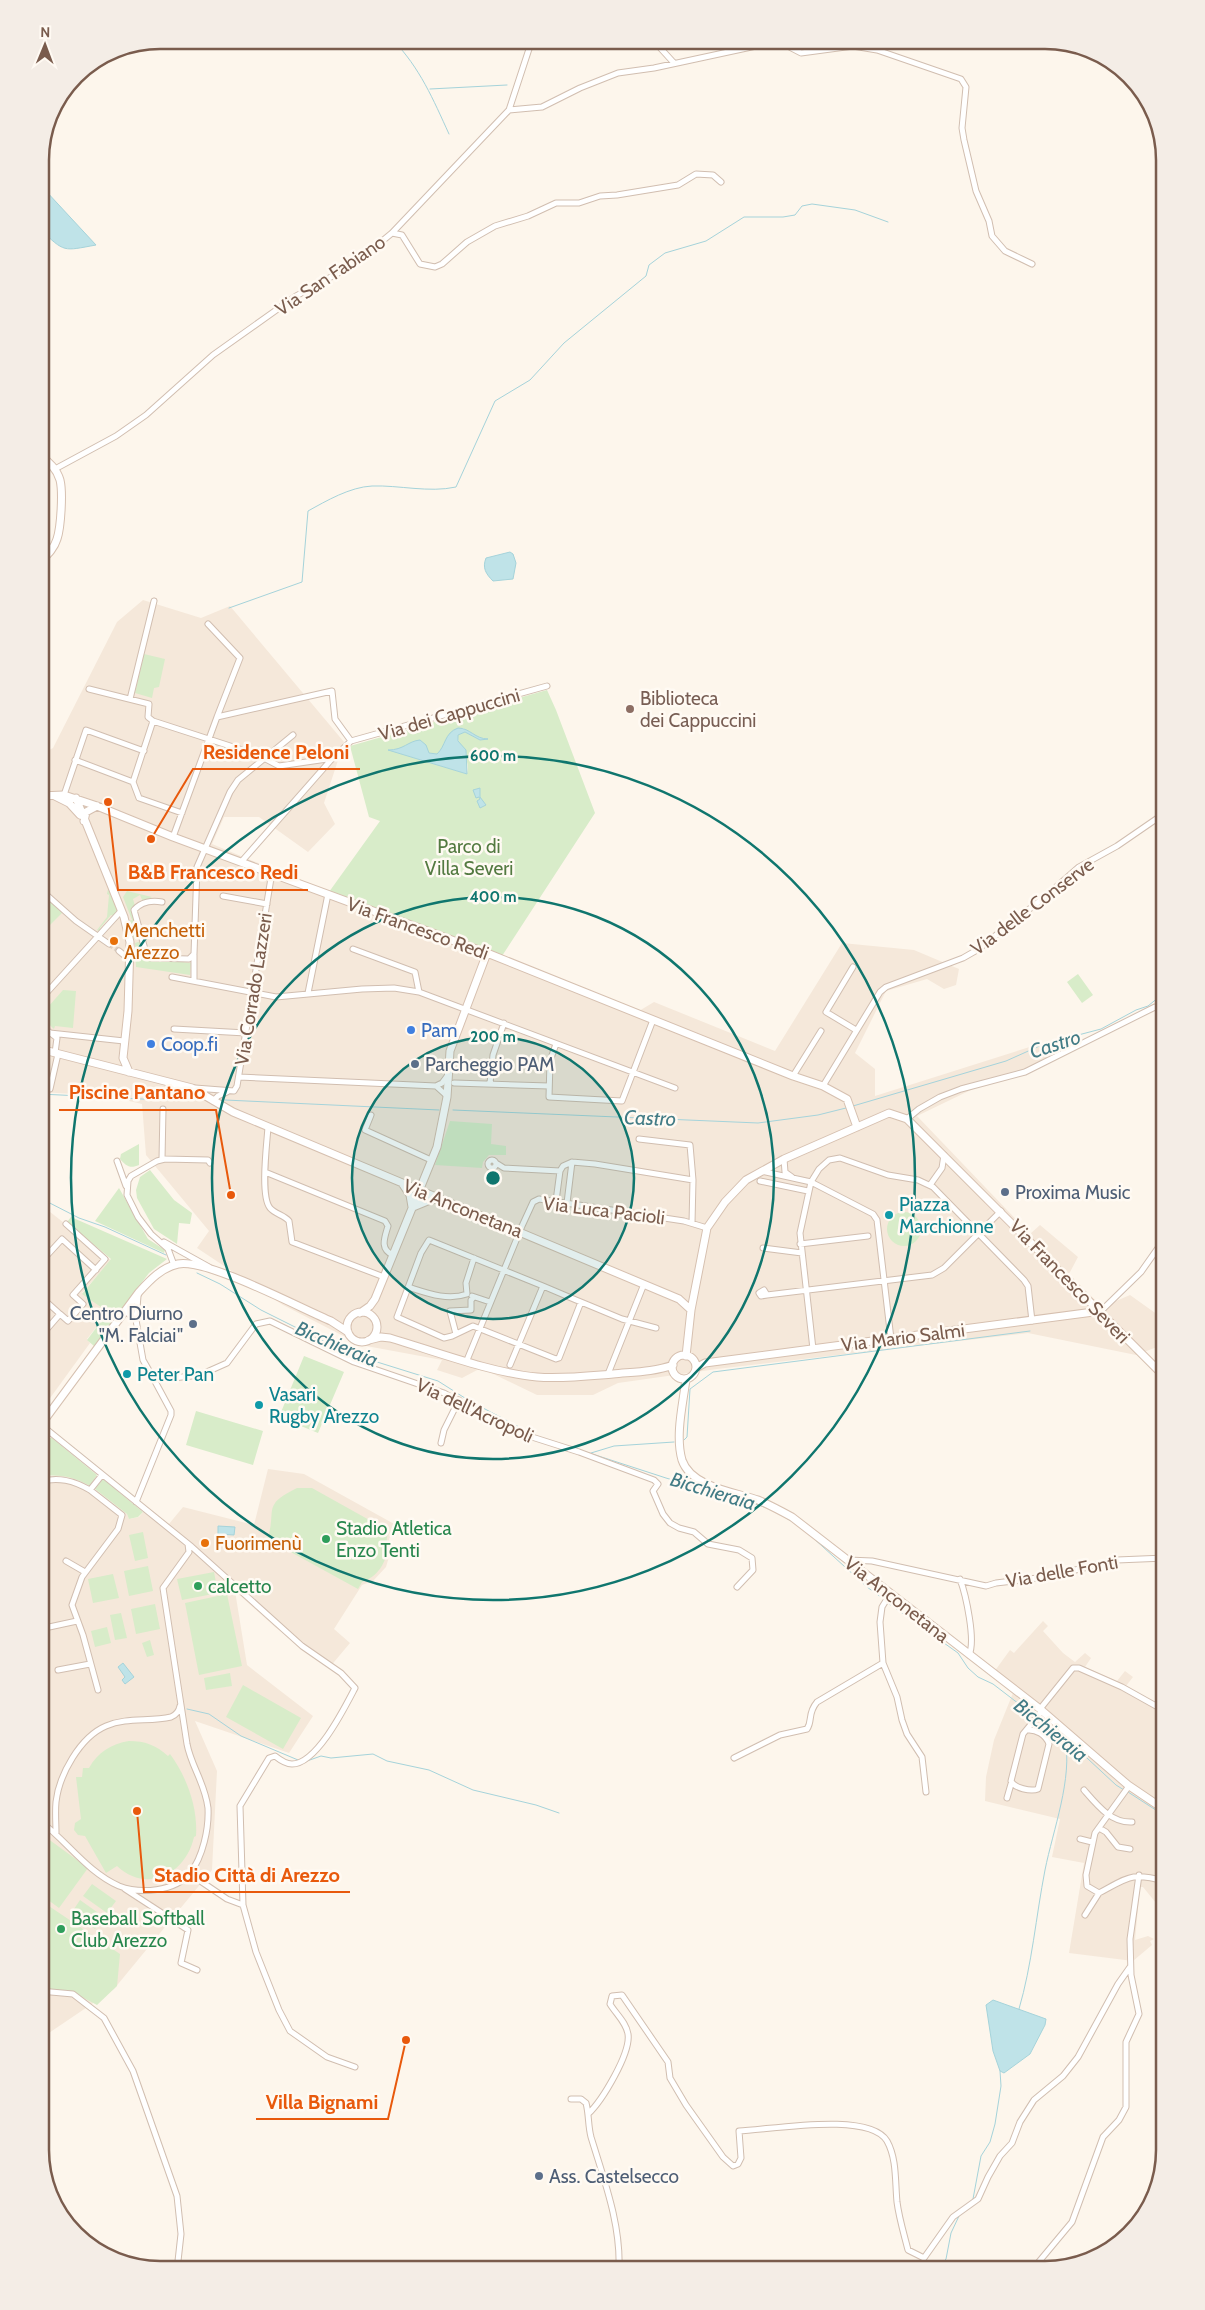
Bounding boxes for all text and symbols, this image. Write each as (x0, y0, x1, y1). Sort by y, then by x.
north arrow (20, 20, 70, 70)
text: N (40, 23, 50, 41)
street label: Via San Fabiano (271, 230, 390, 321)
street label: Via dei Cappuccini (376, 683, 523, 746)
place label: Biblioteca dei Cappuccini (640, 687, 756, 732)
marker: Biblioteca dei Cappuccini (624, 703, 636, 715)
callout: Residence Peloni (193, 734, 360, 769)
text: Residence Peloni (203, 740, 349, 764)
text: 600 m (470, 747, 516, 765)
park label: Parco di Villa Severi (425, 835, 513, 880)
street label: Via delle Conserve (966, 853, 1099, 960)
callout: B&B Francesco Redi (118, 855, 308, 890)
text: B&B Francesco Redi (128, 860, 298, 884)
text: 400 m (470, 888, 516, 906)
street label: Via Francesco Redi (344, 892, 492, 965)
street label: Via Corrado Lazzeri (230, 911, 277, 1067)
place label: Menchetti Arezzo (124, 919, 205, 964)
marker: Menchetti Arezzo (108, 935, 120, 947)
place label: Pam (421, 1019, 457, 1042)
marker: Pam (405, 1024, 417, 1036)
water label: Castro (1026, 1025, 1084, 1063)
text: 200 m (470, 1028, 516, 1046)
place label: Coop.fi (161, 1033, 218, 1056)
marker: Coop.fi (145, 1038, 157, 1050)
place label: Parcheggio PAM (425, 1053, 554, 1076)
marker: Parcheggio PAM (409, 1058, 421, 1070)
callout: Piscine Pantano (59, 1075, 216, 1110)
text: Piscine Pantano (69, 1080, 205, 1104)
water label: Castro (623, 1105, 677, 1131)
centre of rings (484, 1169, 502, 1187)
street label: Via Anconetana (400, 1174, 526, 1243)
place label: Proxima Music (1015, 1181, 1131, 1204)
marker: Proxima Music (999, 1186, 1011, 1198)
street label: Via Luca Pacioli (542, 1192, 666, 1229)
place label: Piazza Marchionne (899, 1193, 994, 1238)
marker: Piazza Marchionne (883, 1209, 895, 1221)
street label: Via Francesco Severi (1005, 1215, 1135, 1348)
place label: Centro Diurno "M. Falciai" (70, 1302, 183, 1347)
water label: Bicchieraia (292, 1316, 382, 1372)
marker: Centro Diurno "M. Falciai" (187, 1318, 199, 1330)
street label: Via Mario Salmi (840, 1318, 966, 1356)
place label: Peter Pan (137, 1363, 214, 1386)
marker: Peter Pan (121, 1368, 133, 1380)
street label: Via dell'Acropoli (412, 1373, 537, 1448)
place label: Vasari Rugby Arezzo (269, 1383, 379, 1428)
marker: Vasari Rugby Arezzo (253, 1399, 265, 1411)
water label: Bicchieraia (668, 1467, 758, 1515)
place label: Stadio Atletica Enzo Tenti (336, 1517, 452, 1562)
place label: Fuorimenù (215, 1532, 302, 1555)
marker: Stadio Atletica Enzo Tenti (320, 1533, 332, 1545)
marker: Fuorimenù (199, 1537, 211, 1549)
street label: Via delle Fonti (1004, 1550, 1120, 1593)
street label: Via Anconetana (840, 1551, 954, 1647)
place label: calcetto (208, 1575, 272, 1598)
marker: calcetto (192, 1580, 204, 1592)
water label: Bicchieraia (1009, 1693, 1093, 1767)
callout: Stadio Città di Arezzo (144, 1857, 350, 1892)
text: Stadio Città di Arezzo (154, 1863, 340, 1887)
place label: Baseball Softball Club Arezzo (71, 1907, 205, 1952)
marker: Baseball Softball Club Arezzo (55, 1923, 67, 1935)
callout: Villa Bignami (256, 2084, 388, 2119)
text: Villa Bignami (266, 2090, 378, 2114)
place label: Ass. Castelsecco (549, 2165, 679, 2188)
marker: Ass. Castelsecco (533, 2170, 545, 2182)

